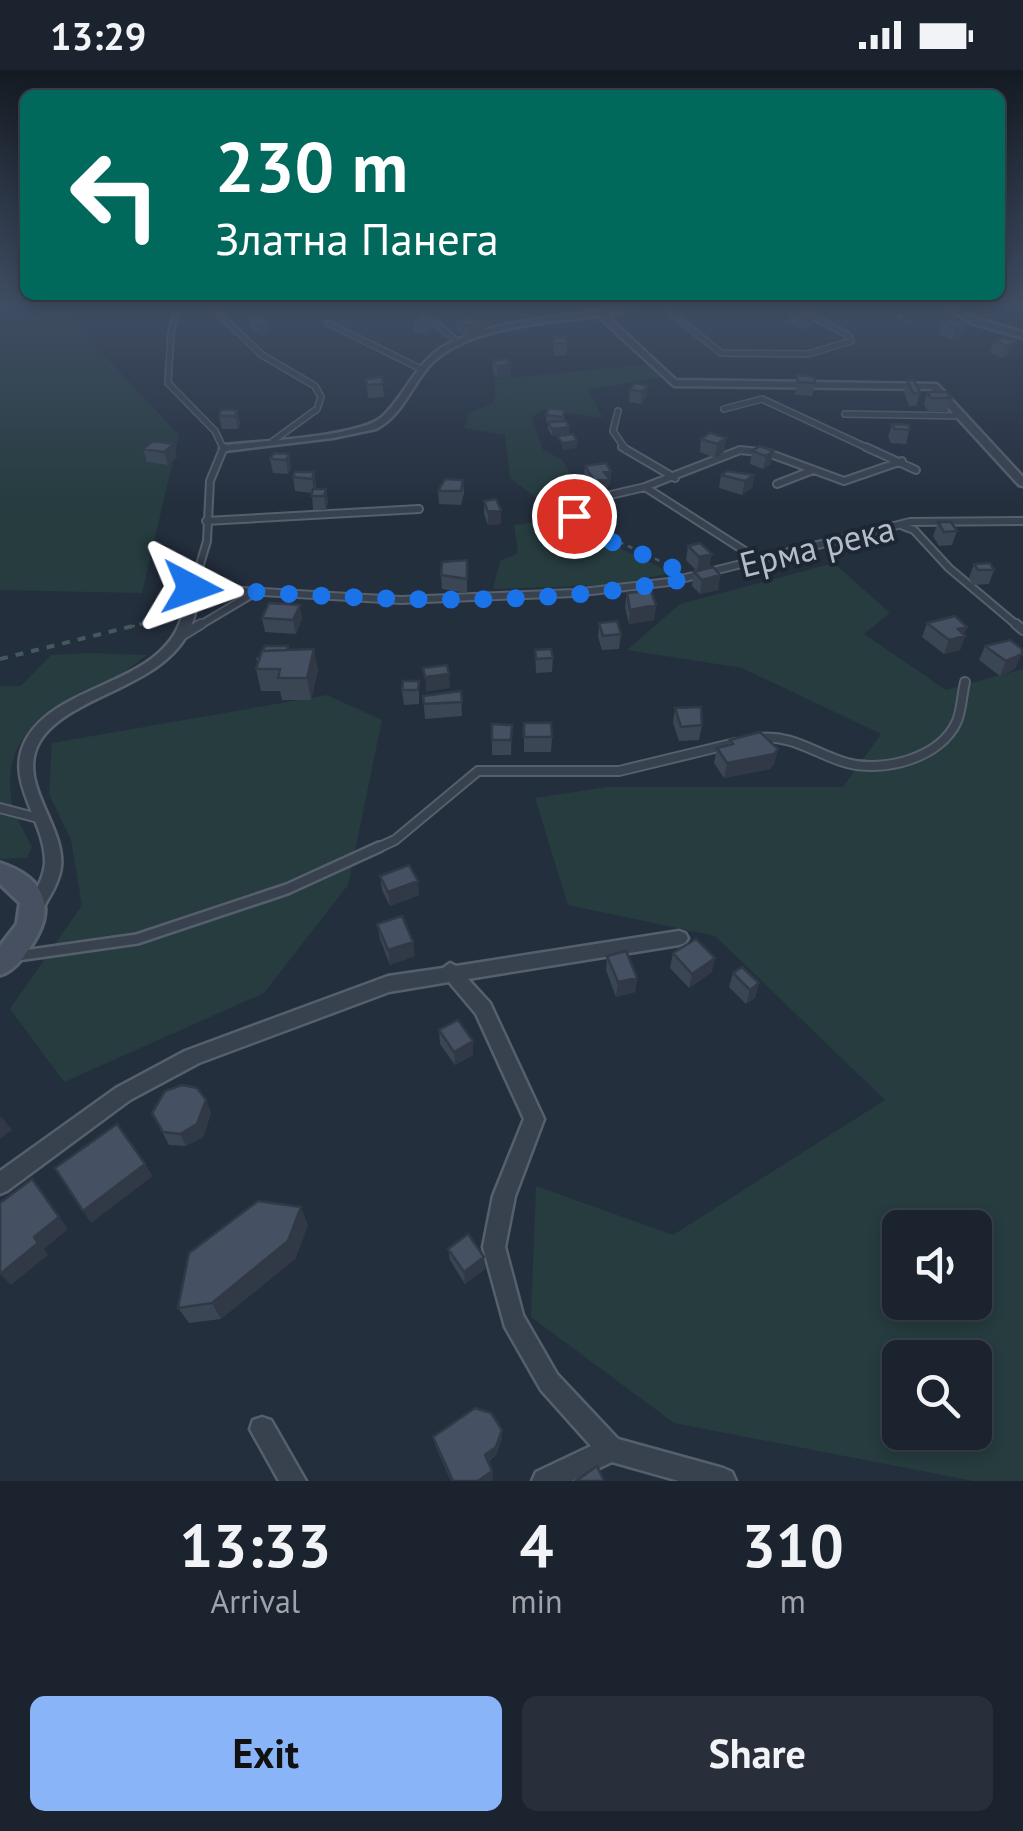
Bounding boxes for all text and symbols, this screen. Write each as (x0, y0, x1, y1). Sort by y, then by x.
text: 13:29 (50, 11, 146, 60)
text: 230 m (215, 121, 408, 211)
icon: left (50, 130, 180, 260)
text: Златна Панега (215, 209, 499, 267)
pin (532, 474, 617, 559)
icon: arrive (547, 489, 602, 544)
street label: Ерма река (735, 505, 899, 587)
position arrow (140, 536, 244, 640)
map controls (882, 1210, 992, 1450)
button: sound (882, 1210, 992, 1320)
button: search (882, 1340, 992, 1450)
text: 13:33 (179, 1506, 331, 1584)
text: 4 (520, 1506, 554, 1584)
text: 310 (742, 1506, 844, 1584)
text: Arrival (210, 1580, 300, 1622)
text: min (511, 1580, 563, 1622)
text: m (780, 1580, 806, 1622)
button: Exit (30, 1696, 502, 1811)
button: Share (522, 1696, 993, 1811)

